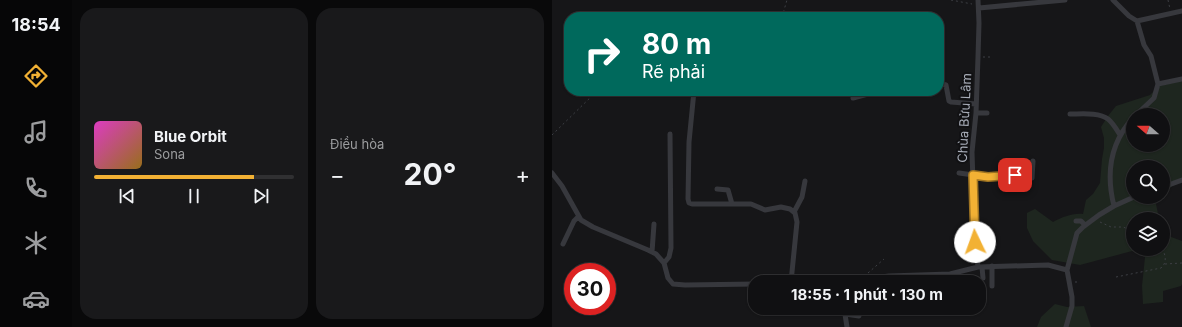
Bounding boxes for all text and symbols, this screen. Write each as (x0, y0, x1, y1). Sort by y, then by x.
text: 18:54 (11, 14, 61, 35)
text: 80 m (642, 27, 711, 61)
icon: right (576, 28, 628, 80)
text: Rẽ phải (642, 61, 705, 82)
icon: directions (22, 62, 50, 90)
street label: Chùa Bửu Lâm (954, 73, 974, 163)
north arrow (1126, 108, 1170, 152)
map controls (1126, 108, 1170, 256)
icon: music (22, 118, 50, 146)
text: Blue Orbit (154, 127, 227, 146)
text: Điều hòa (330, 136, 384, 152)
text: Sona (154, 146, 185, 162)
text: 20° (404, 156, 456, 192)
pin (998, 158, 1032, 192)
button: search (1126, 160, 1170, 204)
text: − (330, 162, 345, 188)
text: + (515, 162, 530, 188)
icon: arrive (1004, 164, 1026, 186)
icon: phone (22, 174, 50, 202)
icon: previous (116, 185, 138, 207)
icon: pause (183, 185, 205, 207)
icon: next (250, 185, 272, 207)
button: layers (1126, 212, 1170, 256)
position arrow (954, 221, 996, 263)
icon: climate (22, 229, 50, 257)
speed limit sign: 30 (564, 263, 616, 315)
icon: car (22, 285, 50, 313)
text: 18:55 · 1 phút · 130 m (791, 285, 943, 304)

